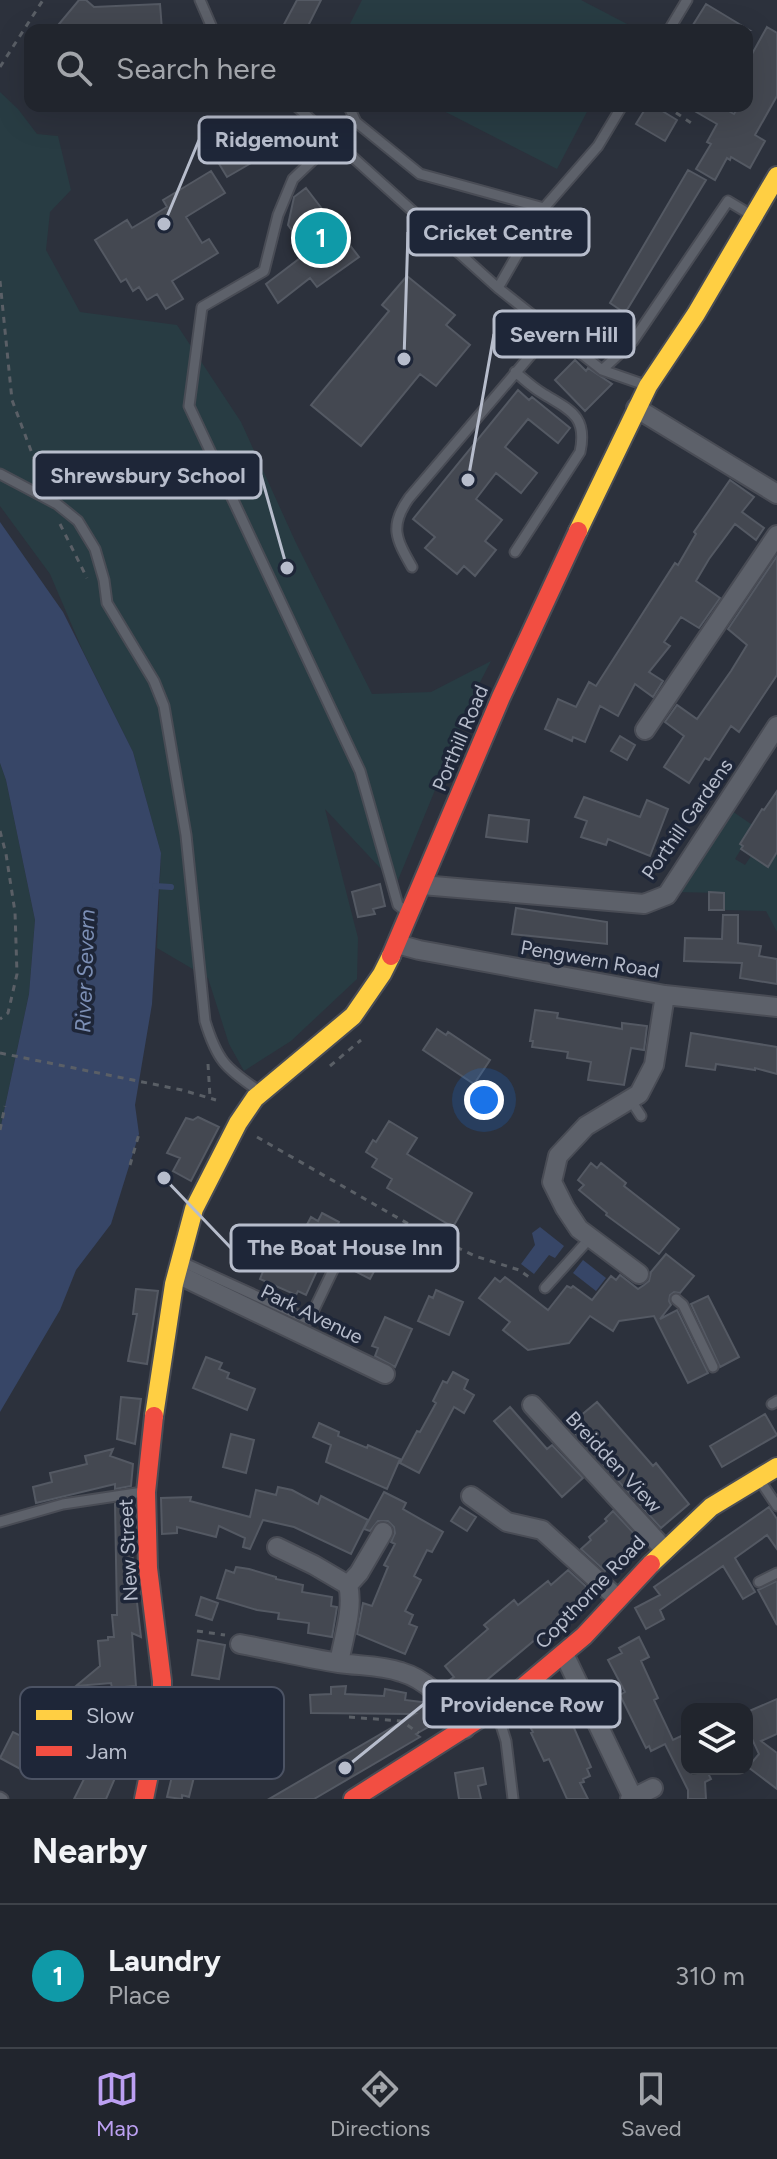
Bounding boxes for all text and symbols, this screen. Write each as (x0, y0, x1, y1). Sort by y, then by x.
search box (24, 24, 753, 112)
icon: search (52, 46, 96, 90)
text: Search here (116, 50, 276, 87)
callout: Ridgemount (199, 117, 355, 163)
text: Ridgemount (215, 126, 339, 153)
pin: 1 (295, 208, 347, 268)
callout: Cricket Centre (408, 209, 589, 255)
text: Cricket Centre (423, 219, 573, 246)
callout: Severn Hill (494, 311, 634, 357)
text: Severn Hill (510, 321, 618, 348)
callout: Shrewsbury School (34, 452, 261, 498)
text: Shrewsbury School (50, 462, 246, 489)
street label: Porthill Road (427, 681, 493, 795)
street label: Porthill Gardens (636, 754, 738, 884)
water label: River Severn (69, 909, 101, 1033)
street label: Pengwern Road (519, 935, 661, 983)
your location (464, 1080, 504, 1120)
callout: The Boat House Inn (231, 1225, 458, 1271)
text: The Boat House Inn (247, 1234, 443, 1261)
street label: Park Avenue (257, 1279, 367, 1349)
street label: Breidden View (561, 1406, 667, 1518)
street label: New Street (113, 1498, 143, 1602)
street label: Copthorne Road (530, 1530, 650, 1654)
callout: Providence Row (424, 1681, 620, 1727)
legend (20, 1687, 284, 1779)
text: Providence Row (440, 1691, 605, 1718)
text: Slow (86, 1702, 135, 1729)
map controls (681, 1703, 753, 1775)
button: layers (681, 1703, 753, 1775)
text: Jam (86, 1738, 127, 1765)
text: Nearby (32, 1831, 147, 1872)
text: Laundry (108, 1942, 221, 1979)
text: 1 (53, 1960, 63, 1992)
text: 310 m (675, 1960, 745, 1992)
text: Place (108, 1979, 170, 2011)
tab: Map (95, 2067, 139, 2142)
tab: Directions (330, 2067, 430, 2142)
tab: Saved (621, 2067, 682, 2142)

